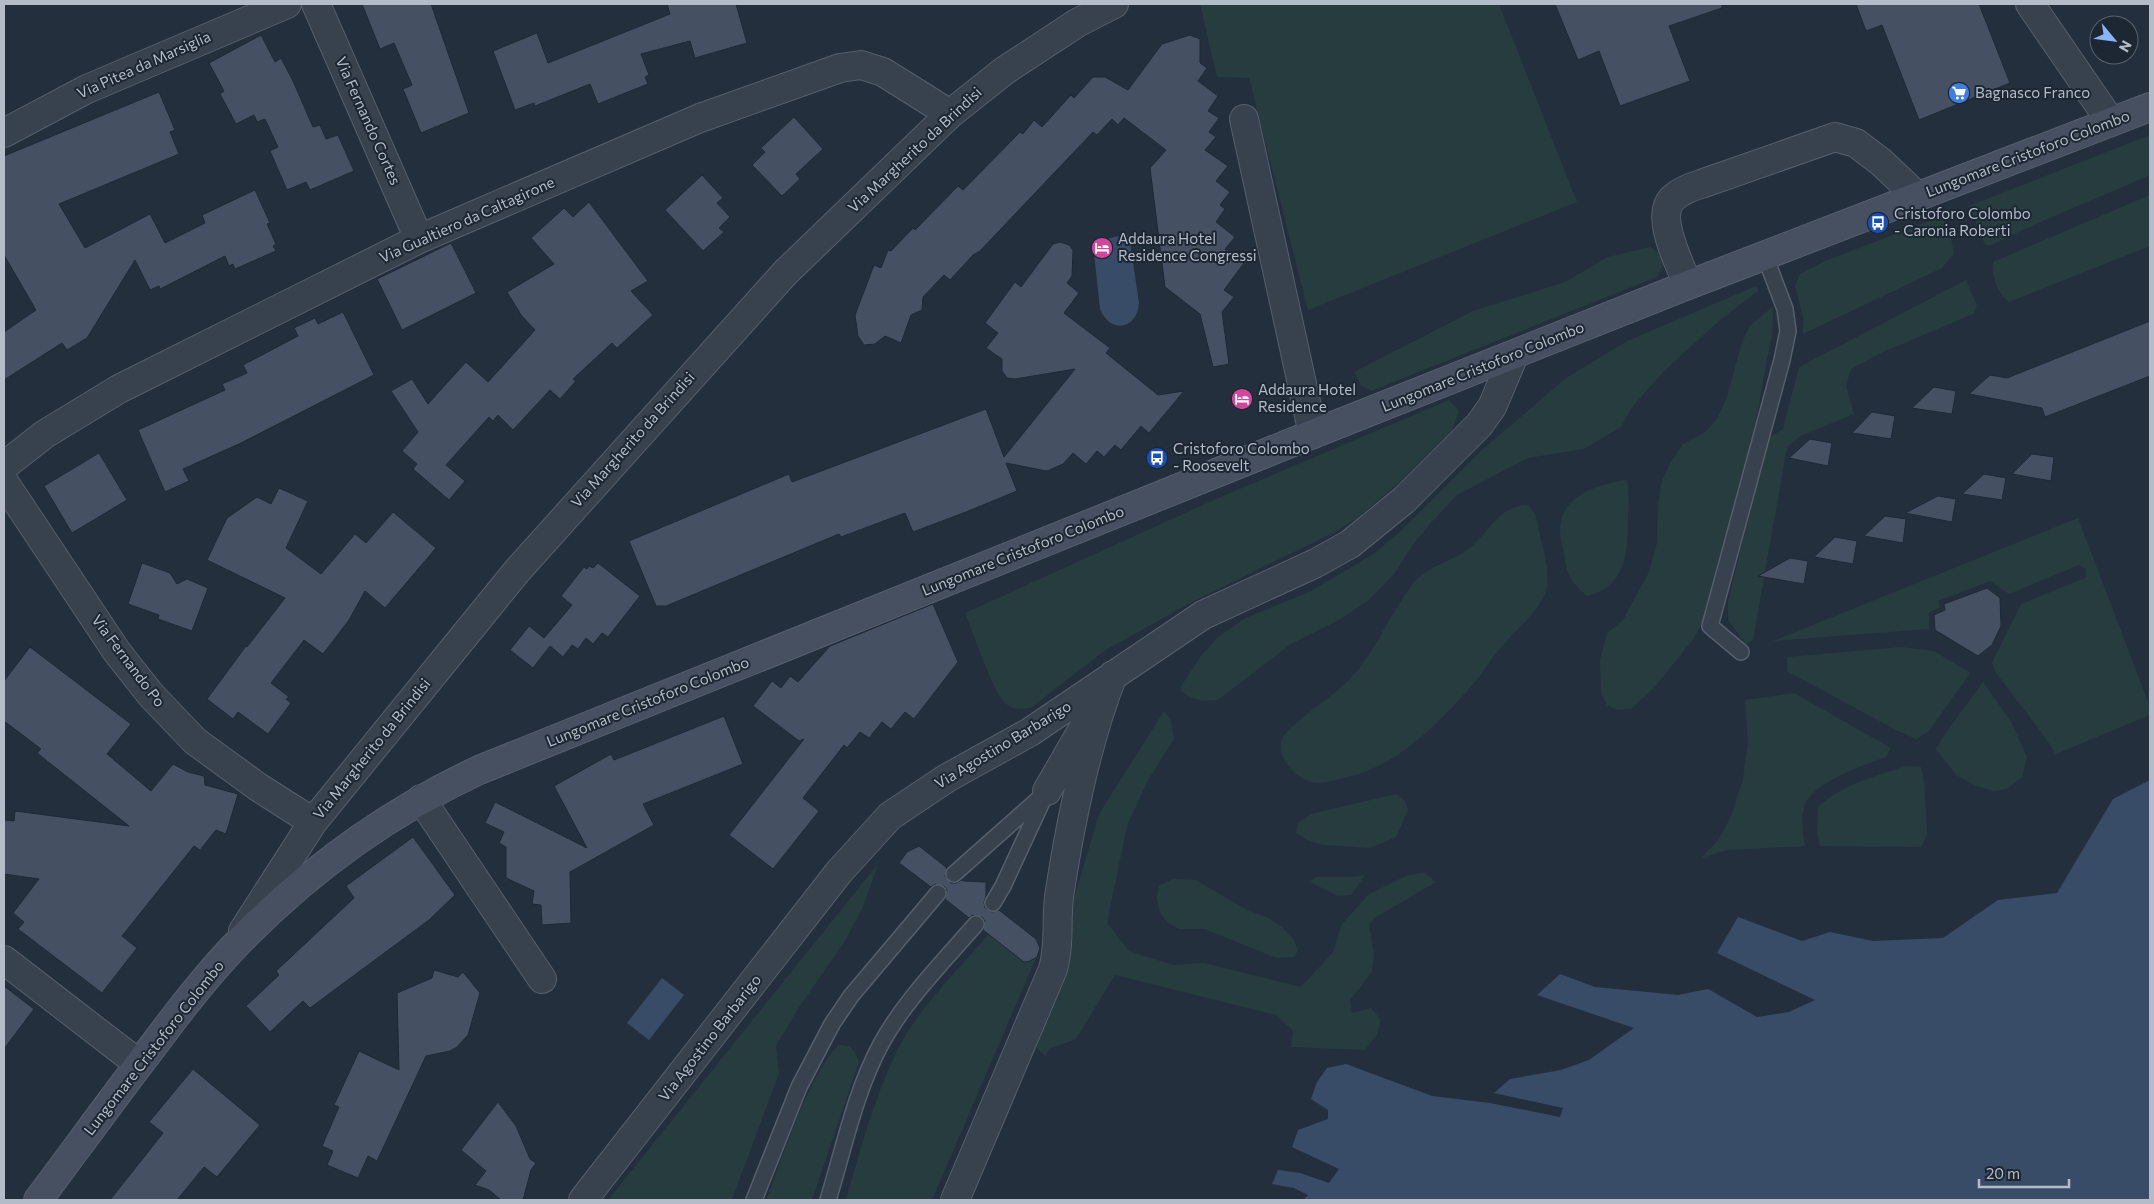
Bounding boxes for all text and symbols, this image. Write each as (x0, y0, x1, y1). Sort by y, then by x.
north arrow (2089, 15, 2139, 65)
street label: Via Pitea da Marsiglia (74, 27, 213, 102)
text: N (2116, 38, 2136, 55)
street label: Via Fernando Cortes (333, 54, 405, 188)
supermarket icon: Bagnasco Franco (1947, 81, 1971, 105)
street label: Via Margherito da Brindisi (844, 83, 985, 216)
place label: Bagnasco Franco (1975, 83, 2090, 101)
street label: Lungomare Cristoforo Colombo (1923, 106, 2132, 200)
street label: Via Gualtiero da Caltagirone (376, 172, 557, 266)
place label: Cristoforo Colombo - Caronia Roberti (1894, 204, 2031, 239)
bus stop icon: Cristoforo Colombo - Caronia Roberti (1866, 211, 1890, 235)
place label: Addaura Hotel Residence Congressi (1118, 229, 1257, 264)
hotel icon: Addaura Hotel Residence Congressi (1090, 236, 1114, 260)
street label: Lungomare Cristoforo Colombo (1379, 317, 1587, 415)
street label: Via Margherito da Brindisi (567, 368, 698, 511)
place label: Addaura Hotel Residence (1258, 380, 1356, 415)
hotel icon: Addaura Hotel Residence (1230, 387, 1254, 411)
place label: Cristoforo Colombo - Roosevelt (1173, 439, 1310, 474)
bus stop icon: Cristoforo Colombo - Roosevelt (1145, 446, 1169, 470)
street label: Lungomare Cristoforo Colombo (919, 501, 1127, 599)
street label: Via Fernando Po (88, 611, 169, 710)
street label: Lungomare Cristoforo Colombo (544, 652, 752, 750)
street label: Via Margherito da Brindisi (309, 674, 434, 822)
street label: Via Agostino Barbarigo (931, 696, 1074, 792)
street label: Lungomare Cristoforo Colombo (79, 956, 227, 1138)
street label: Via Agostino Barbarigo (654, 970, 764, 1104)
scale bar (1979, 1156, 2069, 1188)
text: 20 m (1986, 1164, 2020, 1182)

